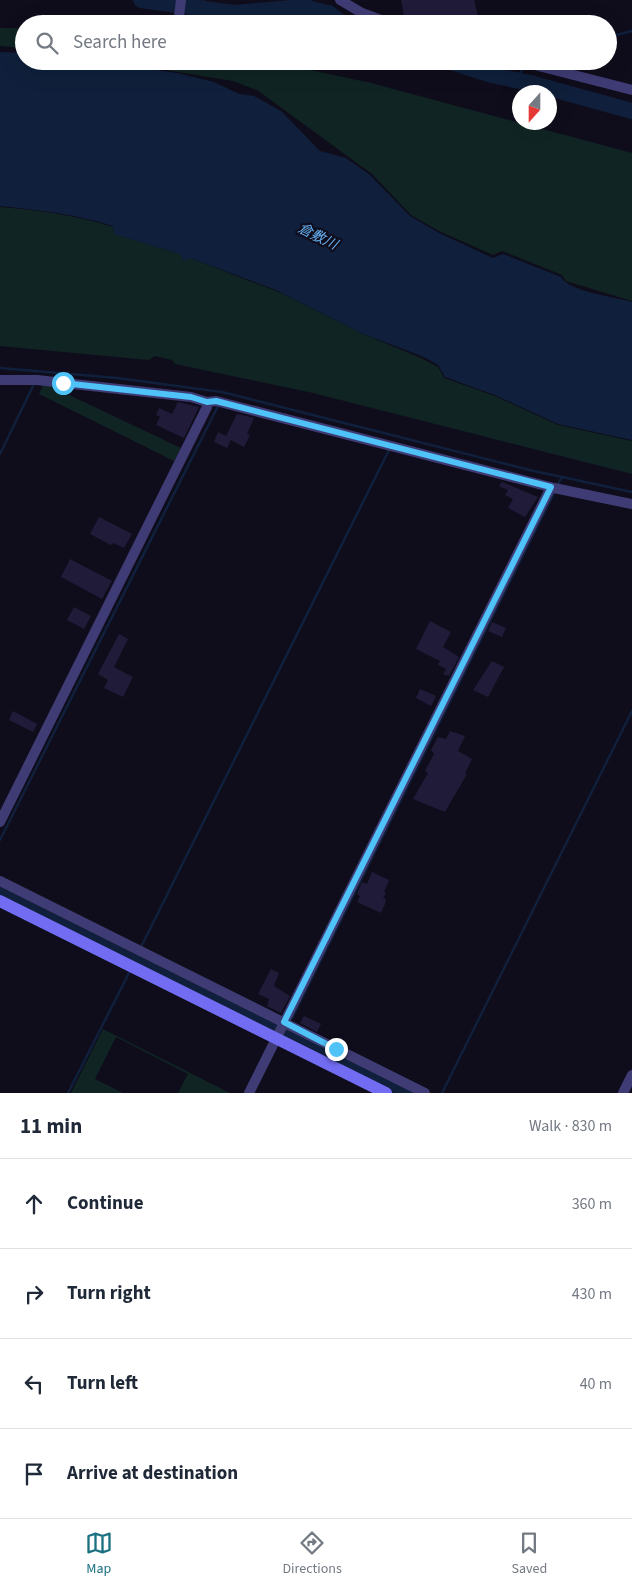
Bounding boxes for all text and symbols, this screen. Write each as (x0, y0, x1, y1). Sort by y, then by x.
search box (15, 15, 617, 70)
icon: search (33, 29, 61, 57)
text: Search here (73, 29, 167, 56)
north arrow (512, 85, 557, 130)
water label: 倉敷川 (294, 219, 343, 256)
route start (52, 372, 75, 395)
route end (325, 1038, 348, 1061)
text: 11 min (20, 1111, 82, 1141)
text: Walk · 830 m (529, 1115, 612, 1137)
icon: ahead (20, 1190, 48, 1218)
text: Continue (67, 1190, 144, 1217)
text: 360 m (572, 1193, 612, 1215)
icon: right (20, 1280, 48, 1308)
text: Turn right (67, 1280, 151, 1307)
text: 430 m (572, 1283, 612, 1305)
icon: left (20, 1370, 48, 1398)
text: Turn left (67, 1370, 138, 1397)
text: 40 m (580, 1373, 612, 1395)
icon: arrive (20, 1460, 48, 1488)
text: Arrive at destination (67, 1460, 238, 1487)
tab: Map (85, 1529, 113, 1579)
tab: Directions (283, 1529, 342, 1579)
tab: Saved (511, 1529, 547, 1579)

